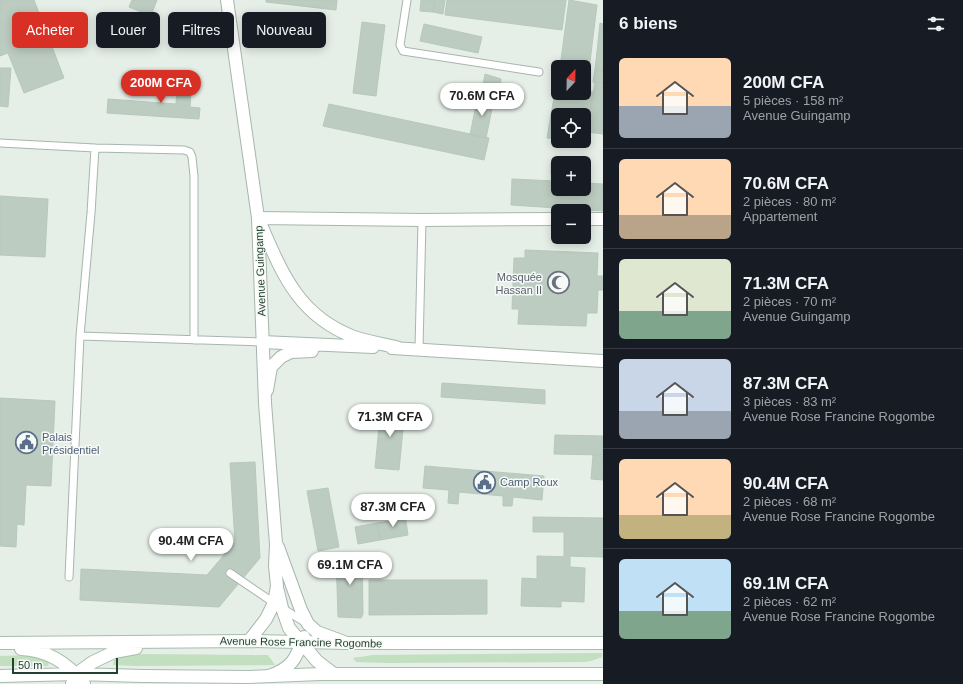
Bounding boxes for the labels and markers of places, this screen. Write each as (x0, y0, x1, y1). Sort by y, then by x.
pin: 200M CFA (120, 70, 202, 104)
pin: 70.6M CFA (436, 83, 528, 117)
mosque icon: Mosquée Hassan II (545, 270, 571, 296)
place label: Mosquée Hassan II (496, 271, 542, 296)
pin: 71.3M CFA (344, 404, 436, 438)
public building icon: Palais Présidentiel (13, 430, 39, 456)
place label: Palais Présidentiel (42, 431, 99, 456)
public building icon: Camp Roux (471, 469, 497, 495)
place label: Camp Roux (500, 476, 559, 488)
pin: 87.3M CFA (347, 494, 439, 528)
pin: 90.4M CFA (145, 528, 237, 562)
pin: 69.1M CFA (304, 552, 396, 586)

